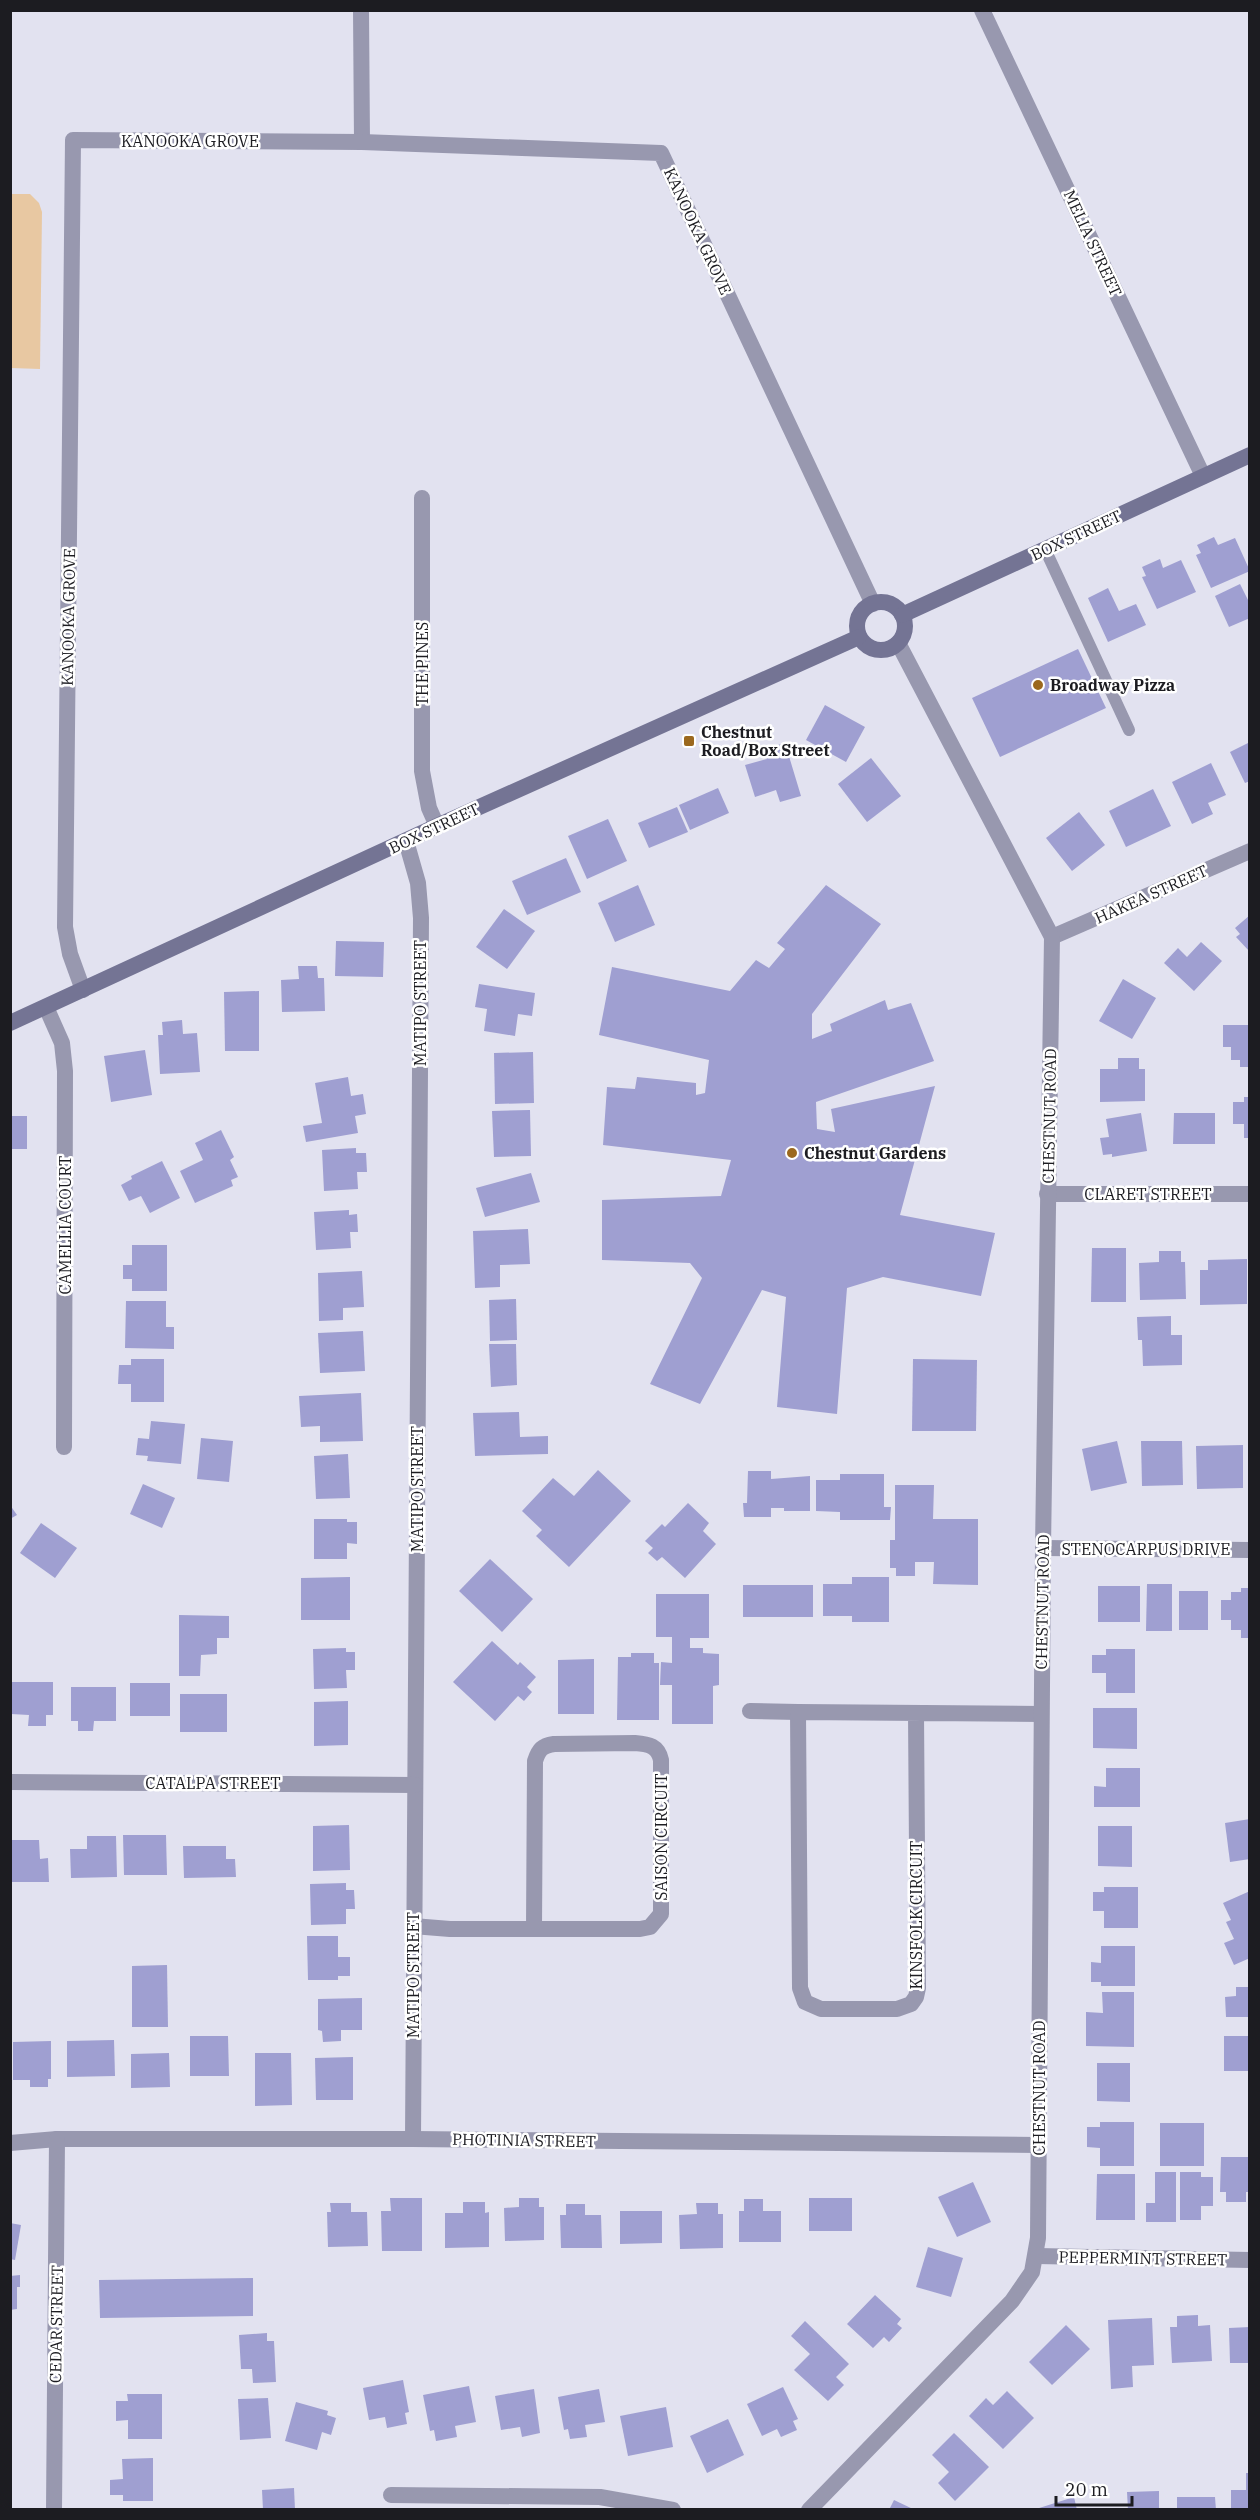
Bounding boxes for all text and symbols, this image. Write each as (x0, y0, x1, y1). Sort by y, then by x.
street label: KANOOKA GROVE (121, 131, 259, 151)
street label: KANOOKA GROVE (660, 164, 736, 298)
street label: MELIA STREET (1060, 187, 1126, 299)
street label: BOX STREET (1028, 505, 1124, 565)
street label: KANOOKA GROVE (57, 548, 79, 686)
street label: THE PINES (412, 622, 432, 706)
place label: Broadway Pizza (1050, 675, 1175, 695)
marker: Broadway Pizza (1031, 678, 1045, 692)
place label: Chestnut Road/Box Street (701, 722, 829, 760)
marker: Chestnut Road/Box Street (682, 734, 696, 748)
street label: BOX STREET (386, 798, 482, 858)
street label: HAKEA STREET (1092, 860, 1210, 928)
street label: MATIPO STREET (410, 940, 430, 1066)
street label: CHESTNUT ROAD (1038, 1048, 1060, 1184)
place label: Chestnut Gardens (804, 1143, 946, 1163)
marker: Chestnut Gardens (785, 1146, 799, 1160)
street label: CAMELLIA COURT (55, 1156, 75, 1294)
street label: CLARET STREET (1084, 1184, 1212, 1204)
street label: MATIPO STREET (407, 1426, 427, 1552)
street label: CHESTNUT ROAD (1031, 1534, 1053, 1670)
street label: STENOCARPUS DRIVE (1061, 1539, 1231, 1559)
street label: CATALPA STREET (145, 1773, 281, 1793)
street label: SAISON CIRCUIT (651, 1773, 671, 1901)
street label: KINSFOLK CIRCUIT (906, 1840, 926, 1990)
street label: MATIPO STREET (403, 1912, 423, 2038)
street label: CHESTNUT ROAD (1029, 2020, 1049, 2156)
street label: PHOTINIA STREET (452, 2129, 596, 2151)
street label: PEPPERMINT STREET (1058, 2247, 1228, 2269)
street label: CEDAR STREET (45, 2265, 67, 2383)
scale bar (1056, 2469, 1132, 2507)
text: 20 m (1065, 2478, 1108, 2501)

